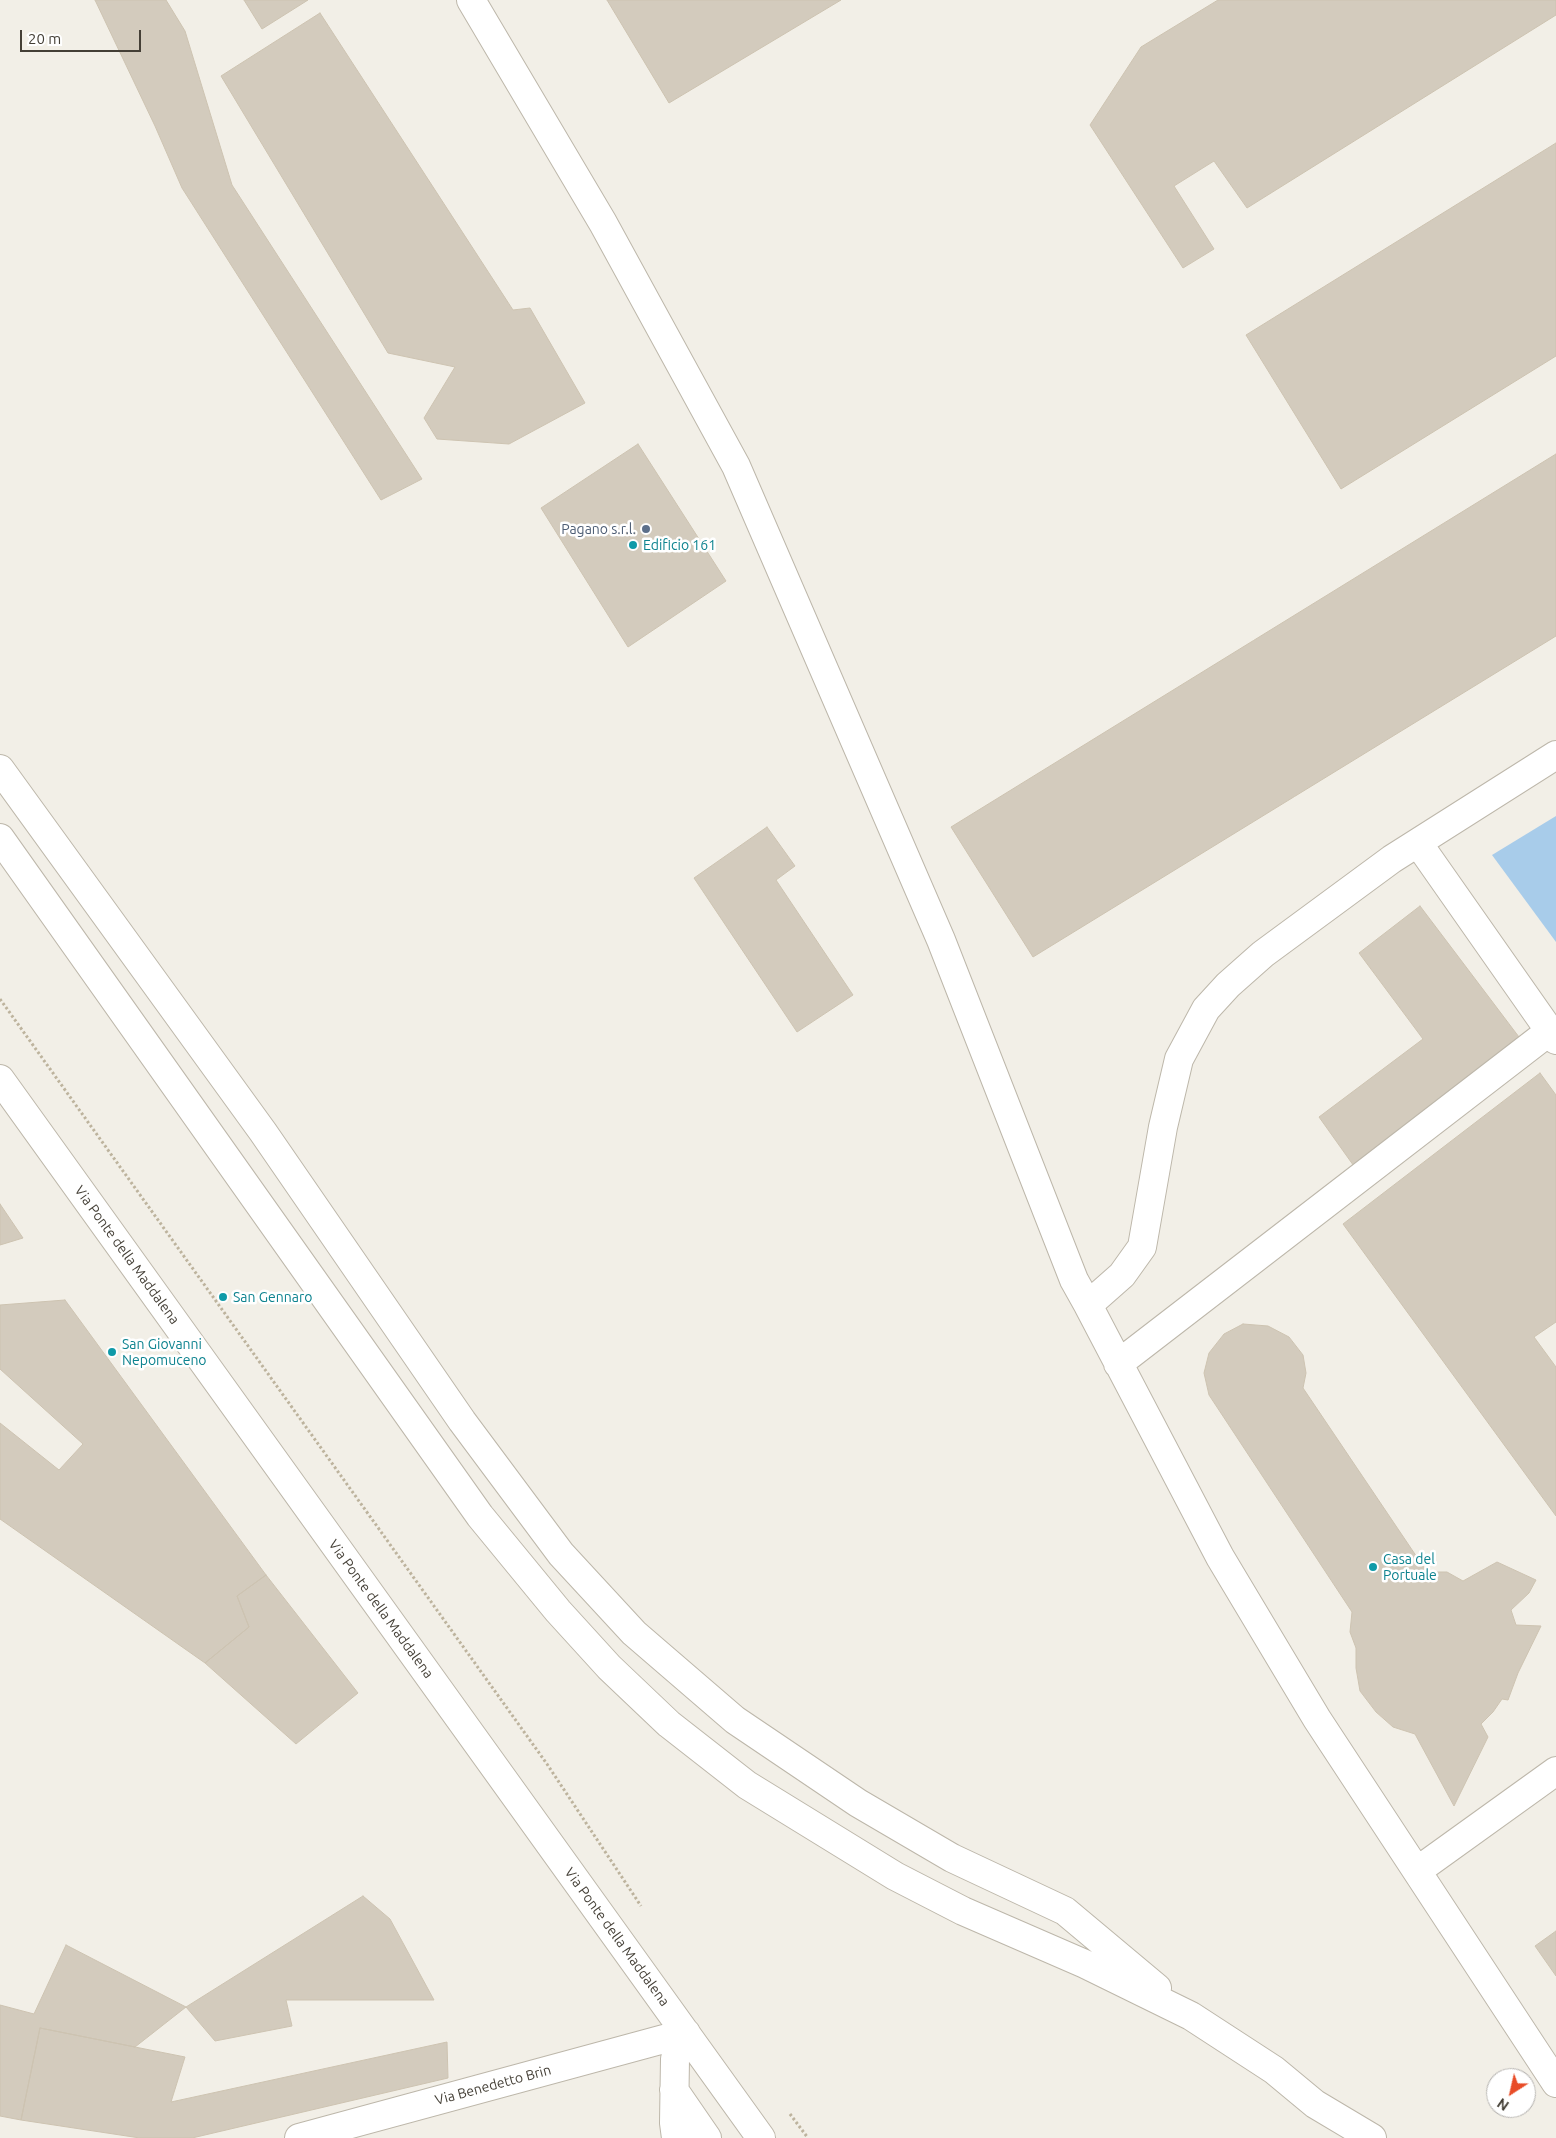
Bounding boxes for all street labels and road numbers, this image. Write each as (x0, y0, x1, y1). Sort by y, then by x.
street label: Via Ponte della Maddalena (71, 1182, 183, 1328)
street label: Via Ponte della Maddalena (325, 1536, 437, 1682)
street label: Via Ponte della Maddalena (561, 1864, 673, 2010)
street label: Via Benedetto Brin (433, 2061, 553, 2109)

